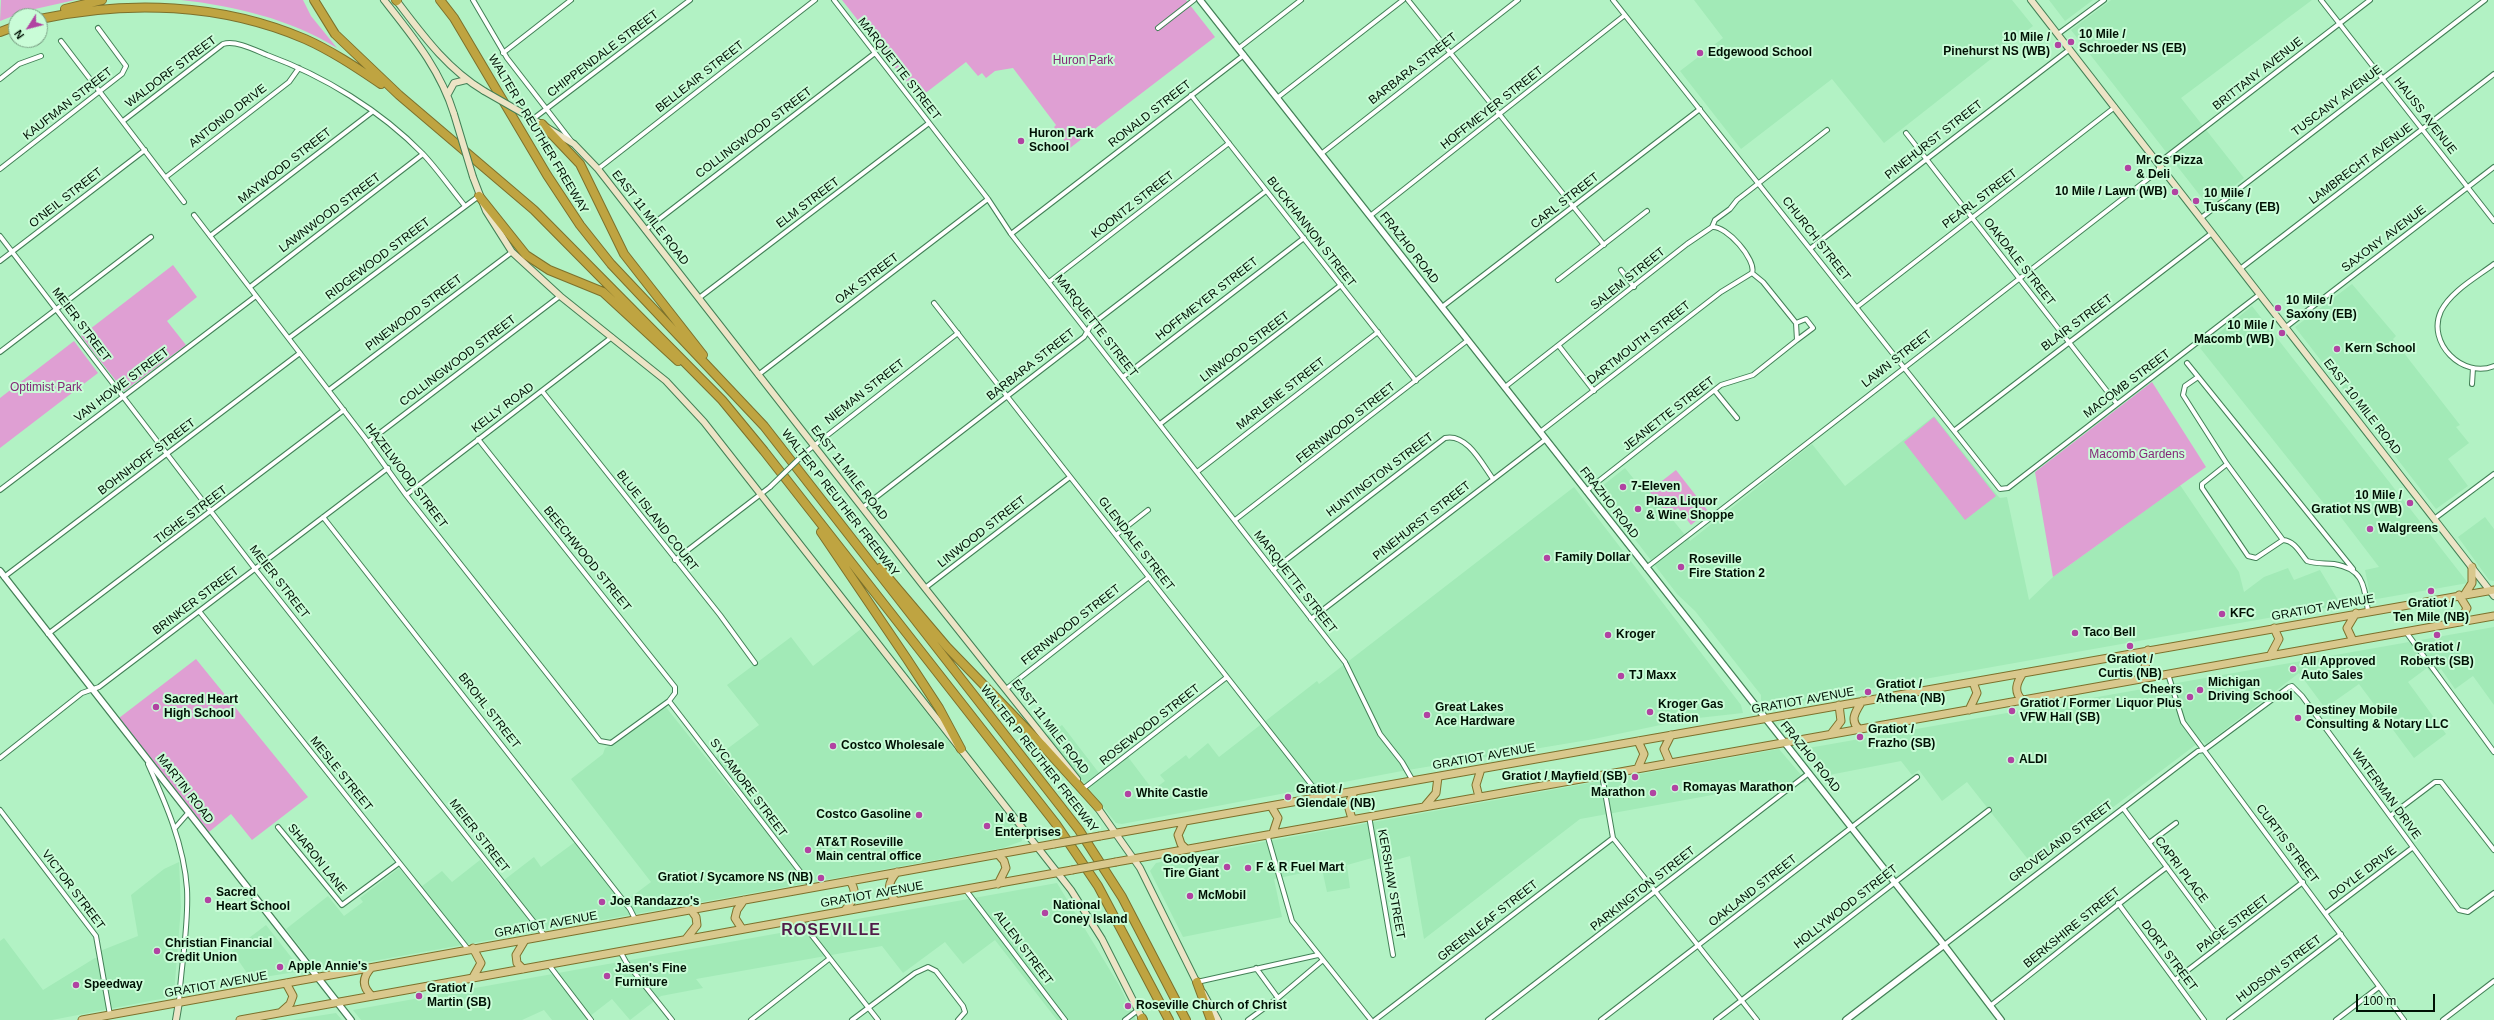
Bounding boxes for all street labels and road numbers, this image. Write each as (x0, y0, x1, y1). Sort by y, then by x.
street label: CHIPPENDALE STREET (545, 8, 661, 100)
street label: MARQUETTE STREET (855, 15, 943, 123)
street label: BARBARA STREET (1366, 30, 1460, 108)
street label: WALDORF STREET (123, 33, 219, 111)
street label: BRITTANY AVENUE (2210, 34, 2306, 114)
street label: BELLEAIR STREET (653, 38, 747, 116)
street label: WALTER P REUTHER FREEWAY (485, 52, 591, 216)
street label: TUSCANY AVENUE (2289, 62, 2385, 140)
street label: HOFFMEYER STREET (1438, 64, 1546, 152)
street label: KAUFMAN STREET (20, 65, 116, 143)
street label: HAUSS AVENUE (2391, 75, 2459, 157)
street label: RONALD STREET (1106, 77, 1194, 151)
street label: ANTONIO DRIVE (186, 81, 270, 151)
street label: COLLINGWOOD STREET (693, 85, 815, 181)
street label: PINEHURST STREET (1882, 97, 1986, 183)
street label: LAMBRECHT AVENUE (2306, 120, 2416, 208)
street label: MAYWOOD STREET (235, 125, 335, 207)
street label: O'NEIL STREET (27, 165, 105, 231)
street label: PEARL STREET (1940, 166, 2020, 232)
street label: EAST 11 MILE ROAD (608, 168, 692, 268)
street label: KOONTZ STREET (1089, 168, 1177, 242)
street label: LAWNWOOD STREET (276, 170, 384, 256)
street label: CARL STREET (1528, 170, 1602, 232)
street label: BUCKHANNON STREET (1263, 174, 1359, 290)
street label: ELM STREET (774, 175, 842, 231)
street label: CHURCH STREET (1779, 194, 1853, 284)
street label: SAXONY AVENUE (2339, 203, 2429, 275)
street label: FRAZHO ROAD (1376, 209, 1442, 287)
street label: RIDGEWOOD STREET (323, 215, 433, 303)
street label: OAKDALE STREET (1980, 215, 2058, 309)
street label: SALEM STREET (1588, 245, 1668, 313)
street label: OAK STREET (832, 250, 902, 308)
street label: HOFFMEYER STREET (1153, 255, 1261, 343)
street label: PINEWOOD STREET (363, 272, 465, 354)
street label: MARQUETTE STREET (1052, 272, 1140, 380)
street label: MEIER STREET (49, 285, 113, 365)
street label: BLAIR STREET (2039, 292, 2115, 354)
street label: DARTMOUTH STREET (1584, 298, 1694, 388)
street label: LINWOOD STREET (1198, 309, 1292, 385)
street label: COLLINGWOOD STREET (397, 313, 519, 409)
street label: BARBARA STREET (984, 326, 1078, 404)
street label: LAWN STREET (1859, 327, 1935, 391)
street label: VAN HOWE STREET (72, 345, 172, 425)
street label: MACOMB STREET (2081, 347, 2173, 421)
street label: MARLENE STREET (1234, 355, 1328, 433)
street label: NIEMAN STREET (822, 356, 908, 428)
street label: EAST 10 MILE ROAD (2320, 356, 2404, 458)
street label: JEANETTE STREET (1620, 374, 1718, 454)
street label: KELLY ROAD (469, 380, 537, 436)
street label: FERNWOOD STREET (1293, 380, 1399, 466)
street label: BOHNHOFF STREET (96, 416, 198, 498)
street label: HAZELWOOD STREET (362, 421, 450, 531)
street label: EAST 11 MILE ROAD (807, 423, 891, 523)
street label: WALTER P REUTHER FREEWAY (778, 427, 902, 579)
street label: HUNTINGTON STREET (1324, 430, 1436, 520)
street label: FRAZHO ROAD (1576, 464, 1642, 542)
street label: BLUE ISLAND COURT (613, 468, 701, 574)
street label: PINEHURST STREET (1370, 478, 1474, 564)
street label: TIGHE STREET (152, 483, 230, 547)
street label: LINWOOD STREET (935, 493, 1029, 571)
street label: GLENDALE STREET (1095, 494, 1177, 594)
street label: BEECHWOOD STREET (540, 504, 634, 614)
street label: MARQUETTE STREET (1251, 528, 1339, 636)
street label: MEIER STREET (246, 543, 312, 621)
street label: BRINKER STREET (150, 564, 242, 638)
street label: FERNWOOD STREET (1018, 582, 1124, 668)
street label: GRATIOT AVENUE (2270, 592, 2376, 624)
street label: BROHL STREET (455, 670, 523, 752)
street label: EAST 11 MILE ROAD (1008, 677, 1092, 777)
street label: ROSEWOOD STREET (1097, 681, 1203, 769)
street label: WALTER P REUTHER FREEWAY (977, 683, 1101, 835)
street label: GRATIOT AVENUE (1750, 685, 1856, 717)
street label: FRAZHO ROAD (1777, 719, 1843, 795)
street label: MESLE STREET (307, 734, 375, 814)
street label: SYCAMORE STREET (706, 736, 790, 840)
street label: GRATIOT AVENUE (1431, 741, 1537, 773)
street label: WATERMAN DRIVE (2348, 746, 2424, 842)
street label: MARTIN ROAD (154, 752, 216, 826)
street label: MEIER STREET (446, 797, 512, 875)
street label: GROVELAND STREET (2006, 798, 2116, 886)
street label: CURTIS STREET (2253, 802, 2321, 886)
street label: SHARON LANE (284, 821, 350, 897)
street label: KERSHAW STREET (1374, 828, 1408, 940)
street label: CAPRI PLACE (2151, 834, 2211, 906)
street label: DOYLE DRIVE (2326, 843, 2400, 903)
street label: PARKINGTON STREET (1588, 844, 1698, 934)
street label: VICTOR STREET (38, 847, 108, 933)
street label: OAKLAND STREET (1706, 852, 1800, 930)
street label: HOLLYWOOD STREET (1791, 862, 1901, 952)
street label: GREENLEAF STREET (1435, 877, 1541, 965)
street label: GRATIOT AVENUE (819, 879, 925, 911)
street label: BERKSHIRE STREET (2021, 885, 2123, 971)
street label: PAIGE STREET (2194, 892, 2272, 956)
street label: ALLEN STREET (991, 908, 1055, 988)
street label: GRATIOT AVENUE (493, 909, 599, 941)
street label: DORT STREET (2138, 918, 2200, 994)
street label: HUDSON STREET (2234, 932, 2324, 1006)
street label: GRATIOT AVENUE (163, 969, 269, 1001)

